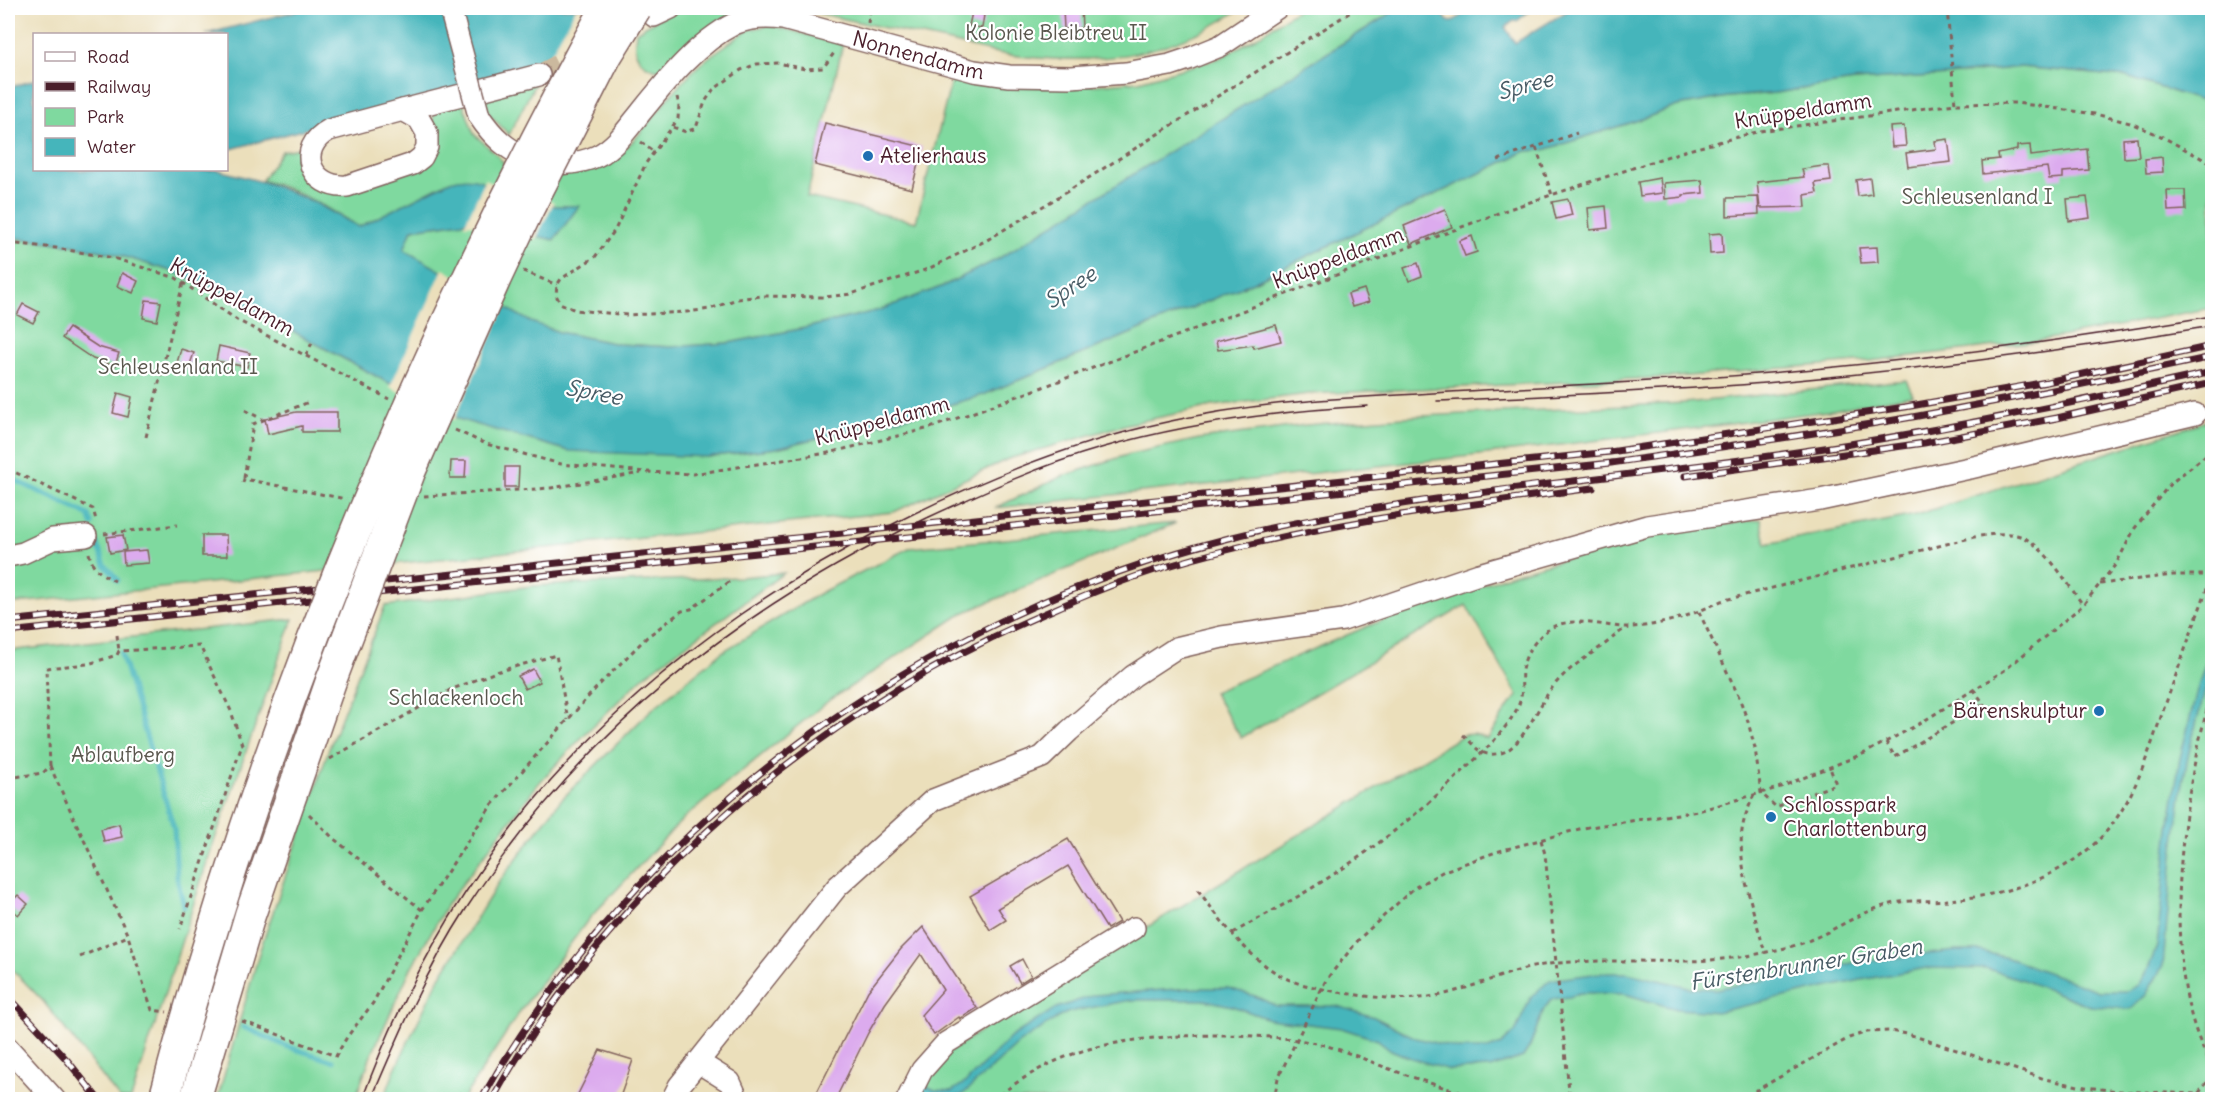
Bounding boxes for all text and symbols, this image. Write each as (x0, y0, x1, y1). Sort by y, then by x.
park label: Kolonie Bleibtreu II (965, 19, 1147, 46)
street label: Nonnendamm (850, 25, 986, 85)
legend (33, 33, 228, 171)
text: Road (87, 45, 130, 68)
water label: Spree (1494, 64, 1558, 106)
text: Railway (87, 75, 151, 98)
street label: Knüppeldamm (1732, 86, 1873, 135)
text: Park (87, 105, 124, 128)
text: Water (87, 135, 137, 158)
place label: Atelierhaus (880, 142, 987, 169)
marker: Atelierhaus (861, 149, 875, 163)
park label: Schleusenland I (1901, 183, 2053, 210)
street label: Knüppeldamm (1268, 220, 1407, 295)
street label: Knüppeldamm (165, 251, 299, 342)
water label: Spree (1039, 258, 1103, 314)
park label: Schleusenland II (98, 353, 258, 380)
water label: Spree (563, 373, 627, 412)
street label: Knüppeldamm (812, 390, 952, 451)
park label: Schlackenloch (388, 684, 524, 711)
place label: Bärenskulptur (1953, 697, 2087, 724)
marker: Bärenskulptur (2092, 704, 2106, 718)
park label: Ablaufberg (71, 741, 175, 768)
place label: Schlosspark Charlottenburg (1783, 791, 1927, 842)
marker: Schlosspark Charlottenburg (1764, 810, 1778, 824)
water label: Fürstenbrunner Graben (1688, 932, 1925, 996)

